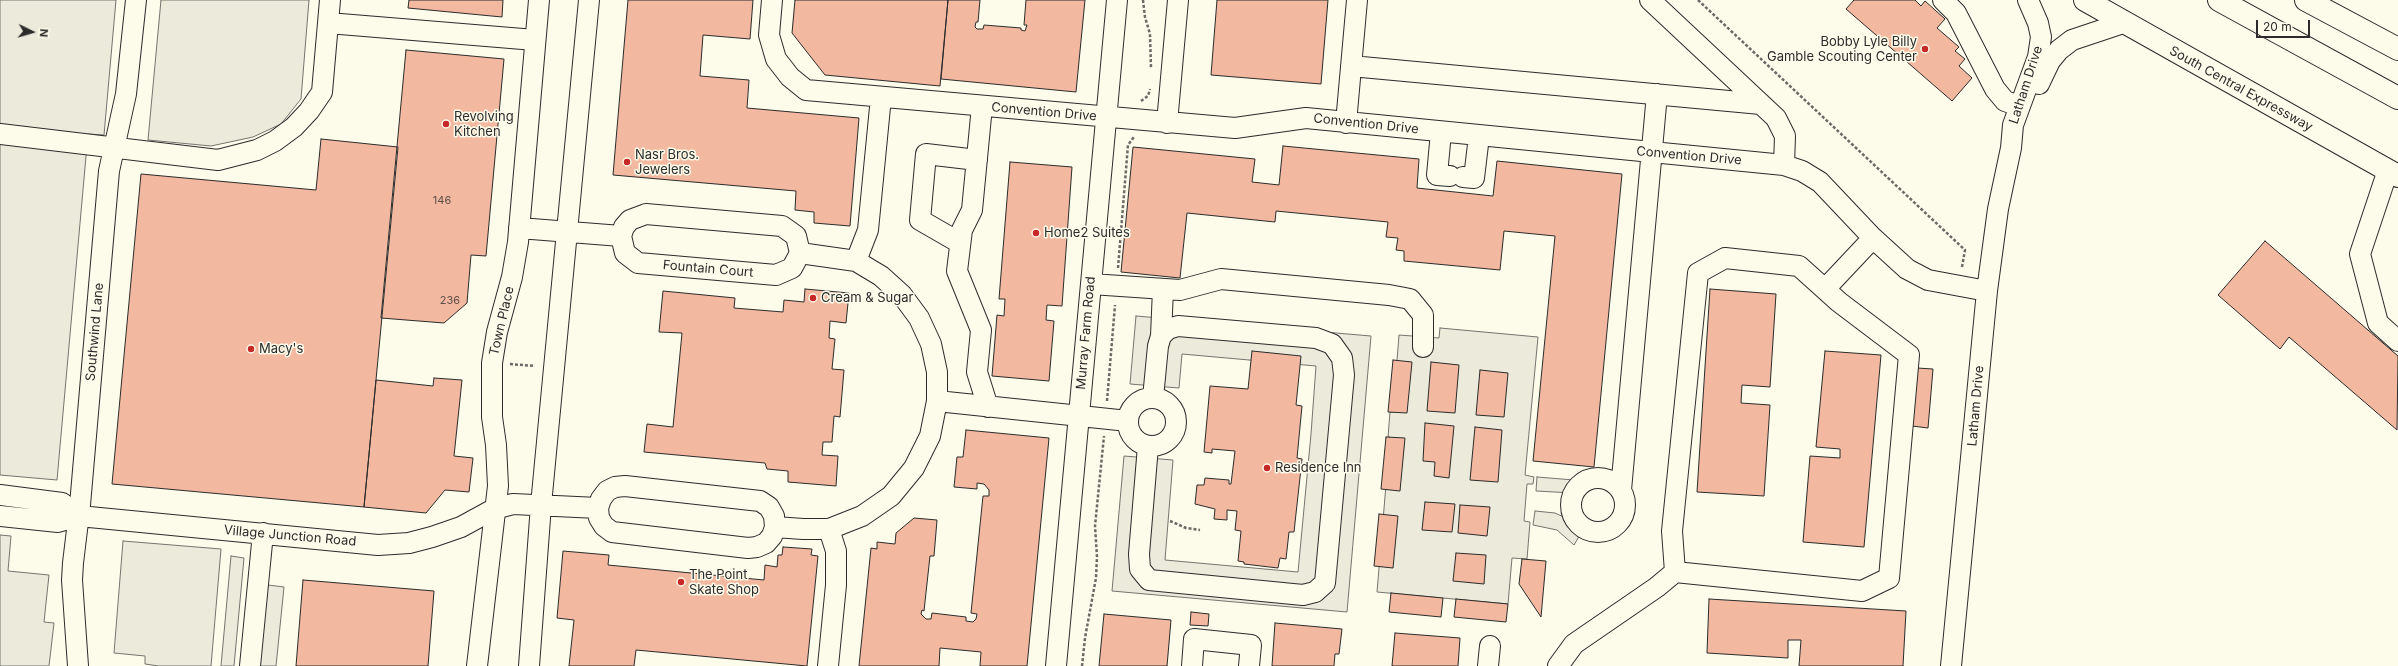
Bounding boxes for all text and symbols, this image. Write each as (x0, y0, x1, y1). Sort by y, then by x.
north arrow (12, 12, 52, 52)
scale bar (2258, 12, 2312, 38)
text: 20 m (2263, 19, 2292, 34)
text: N (37, 28, 51, 38)
place label: Bobby Lyle Billy Gamble Scouting Center (1767, 34, 1917, 65)
street label: South Central Expressway (2167, 43, 2315, 135)
marker: Bobby Lyle Billy Gamble Scouting Center (1920, 44, 1930, 54)
street label: Latham Drive (2006, 44, 2046, 126)
street label: Convention Drive (991, 100, 1097, 124)
place label: Revolving Kitchen (454, 109, 514, 140)
street label: Convention Drive (1313, 111, 1419, 137)
marker: Revolving Kitchen (441, 119, 451, 129)
street label: Convention Drive (1636, 144, 1742, 168)
place label: Nasr Bros. Jewelers (635, 147, 699, 178)
marker: Nasr Bros. Jewelers (622, 157, 632, 167)
house number: 146 (433, 194, 451, 208)
place label: Home2 Suites (1044, 225, 1130, 241)
marker: Home2 Suites (1031, 228, 1041, 238)
street label: Fountain Court (662, 257, 754, 281)
street label: Murray Farm Road (1073, 276, 1099, 390)
street label: Southwind Lane (83, 282, 107, 382)
street label: Town Place (486, 285, 518, 357)
place label: Cream & Sugar (821, 290, 913, 306)
marker: Cream & Sugar (808, 293, 818, 303)
house number: 236 (440, 294, 460, 308)
place label: Macy's (259, 341, 303, 357)
marker: Macy's (246, 344, 256, 354)
street label: Latham Drive (1965, 365, 1987, 447)
place label: Residence Inn (1275, 460, 1361, 476)
marker: Residence Inn (1262, 463, 1272, 473)
street label: Village Junction Road (223, 522, 357, 550)
place label: The Point Skate Shop (689, 567, 759, 598)
marker: The Point Skate Shop (676, 577, 686, 587)

